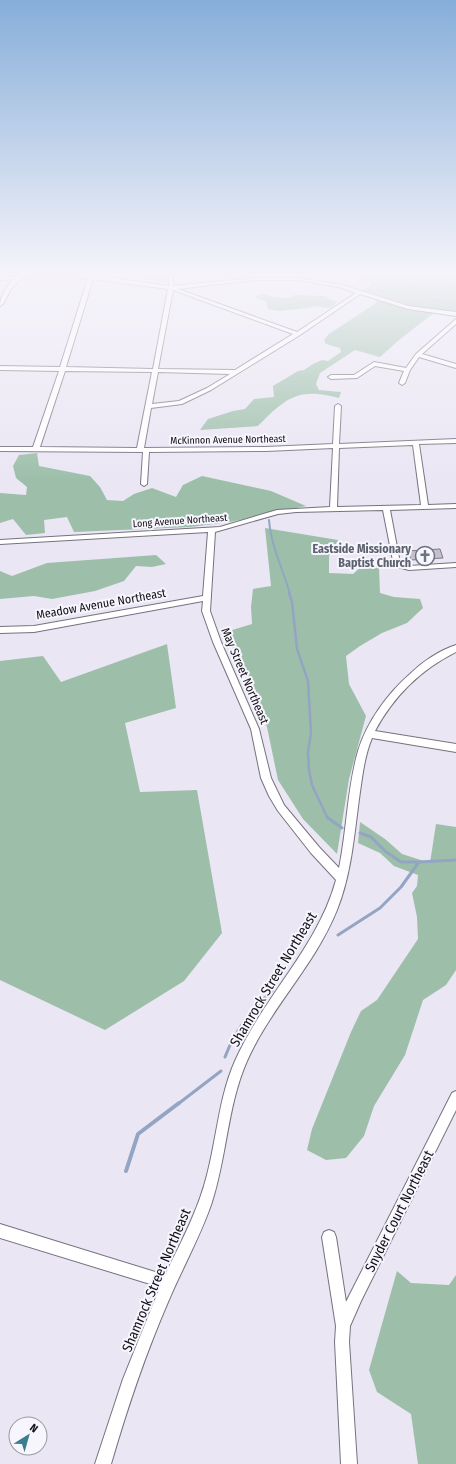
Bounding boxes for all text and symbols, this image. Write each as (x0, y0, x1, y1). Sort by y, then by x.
street label: McKinnon Avenue Northeast (170, 433, 287, 447)
street label: Long Avenue Northeast (132, 512, 228, 530)
place label: Eastside Missionary Baptist Church (313, 542, 411, 570)
church icon: Eastside Missionary Baptist Church (414, 545, 436, 567)
street label: Meadow Avenue Northeast (35, 586, 167, 622)
street label: May Street Northeast (218, 626, 272, 726)
street label: Shamrock Street Northeast (226, 908, 321, 1050)
street label: Snyder Court Northeast (361, 1147, 438, 1275)
street label: Shamrock Street Northeast (119, 1206, 195, 1354)
north arrow (8, 1416, 48, 1456)
text: N (27, 1421, 40, 1436)

